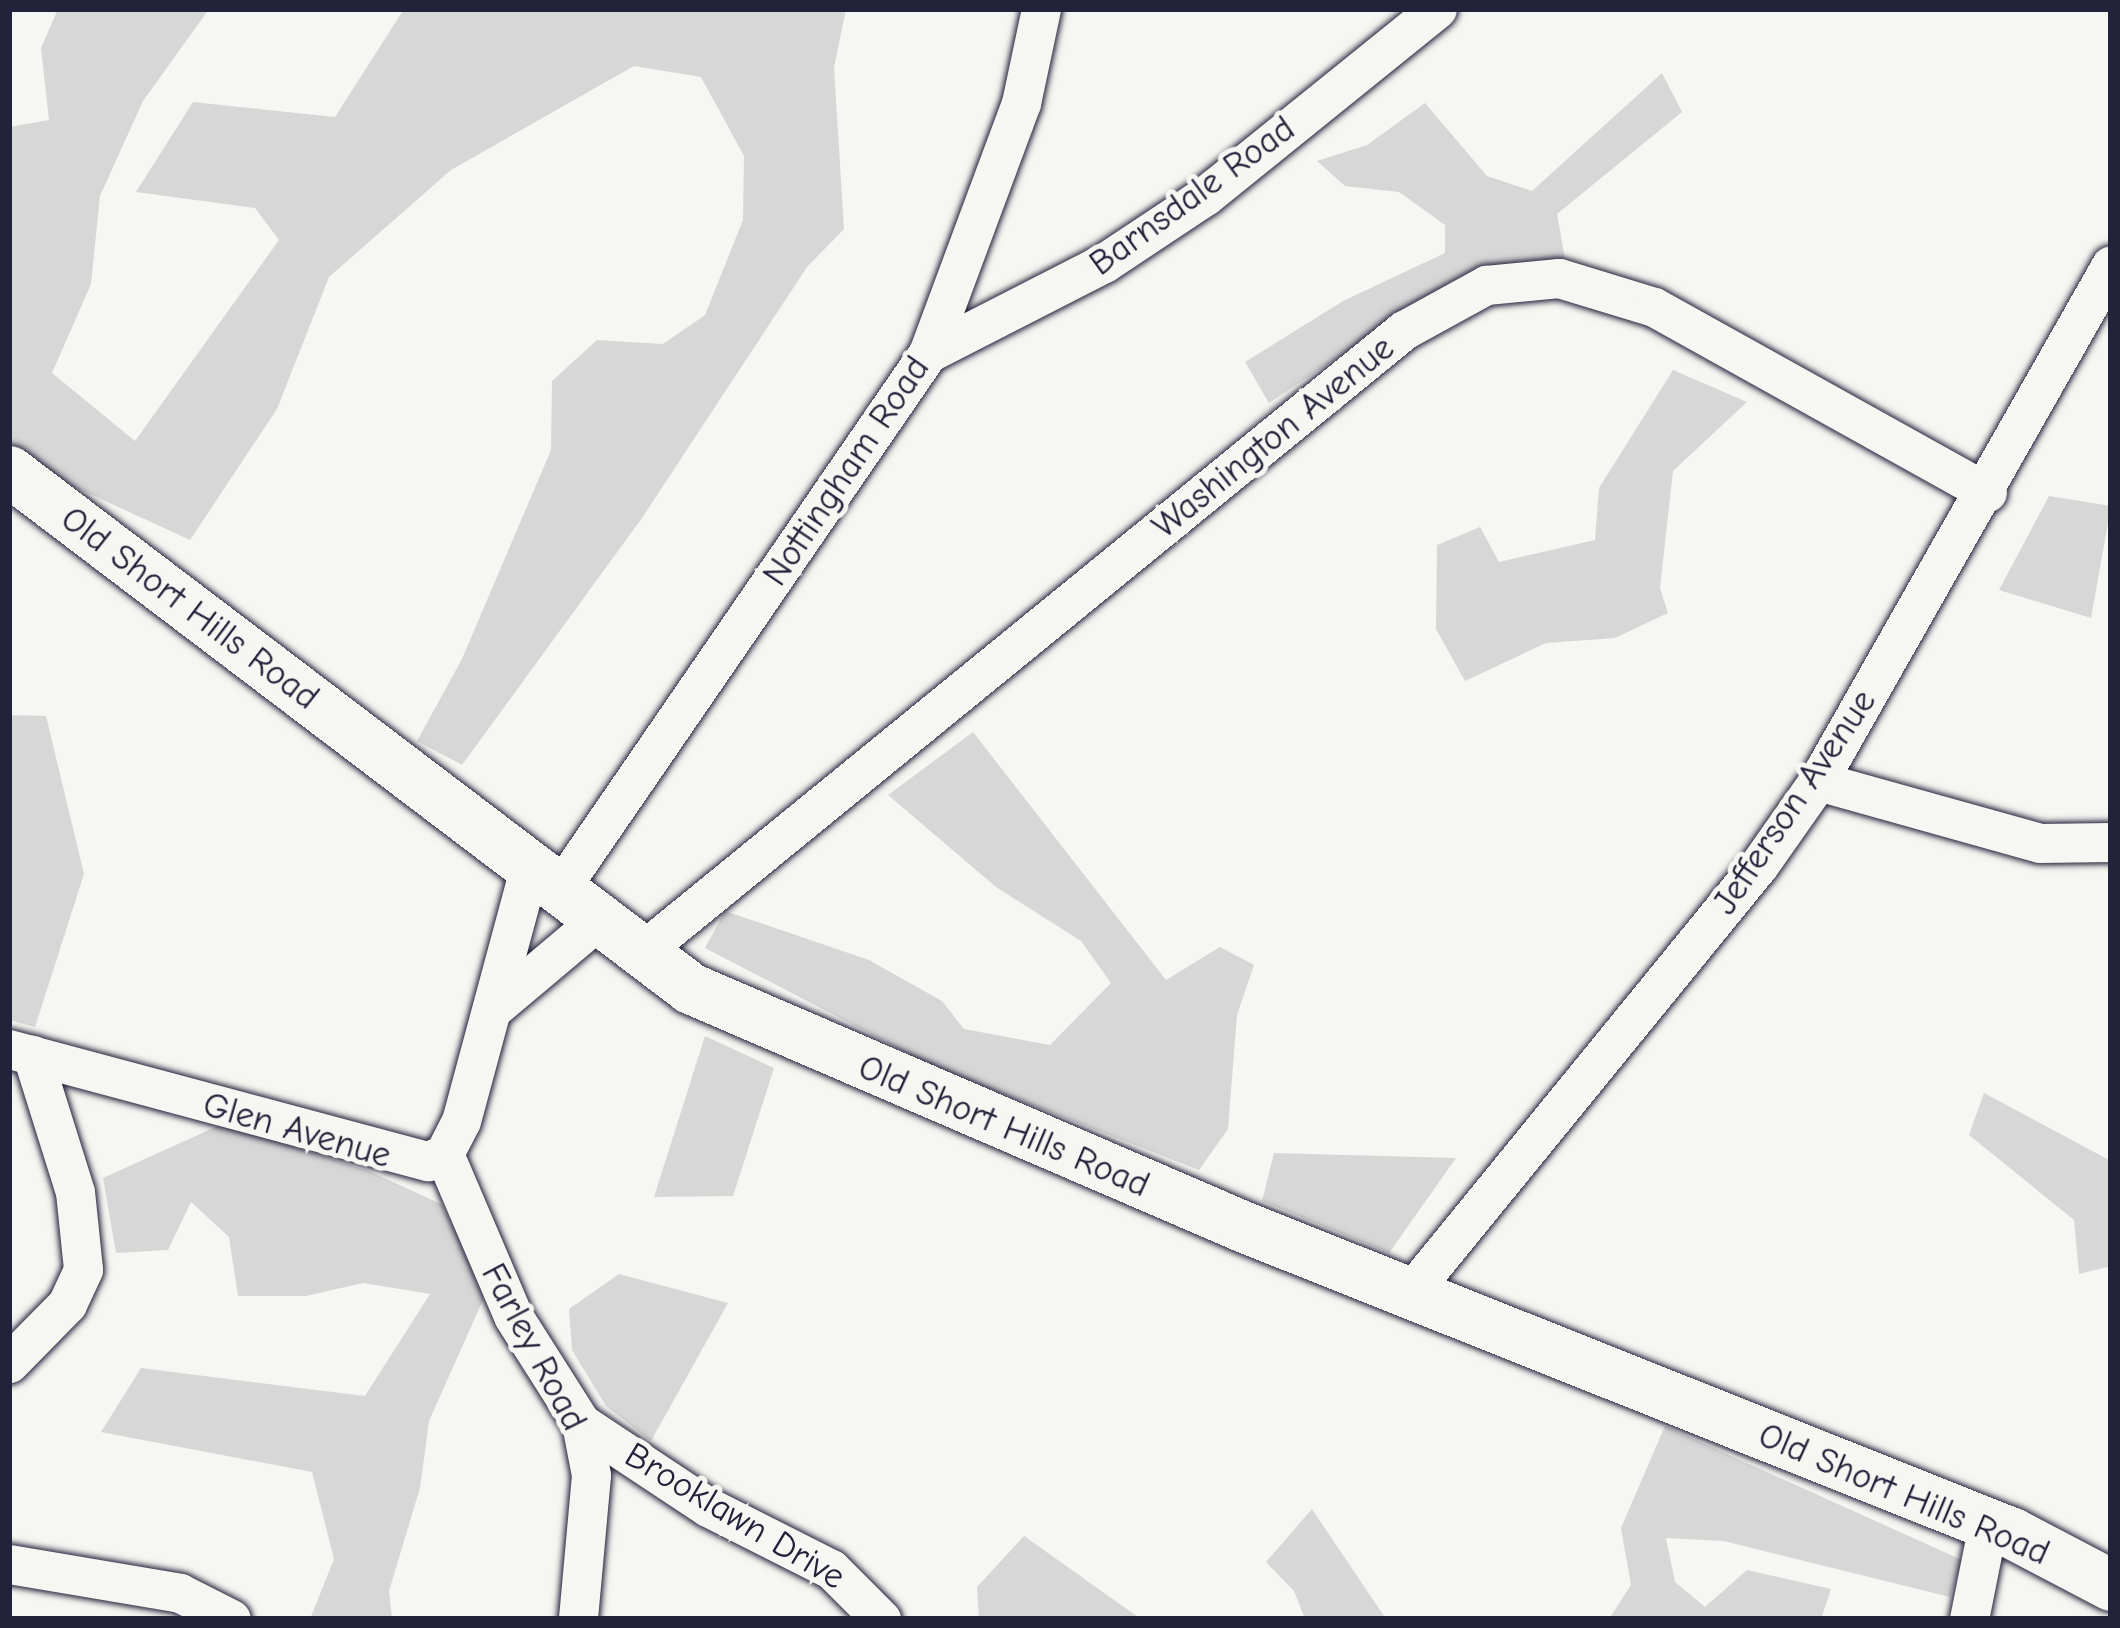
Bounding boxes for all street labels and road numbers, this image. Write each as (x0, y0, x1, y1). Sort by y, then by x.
street label: Barnsdale Road (1081, 107, 1303, 285)
street label: Washington Avenue (1143, 326, 1403, 548)
street label: Nottingham Road (753, 348, 939, 594)
street label: Old Short Hills Road (53, 497, 327, 719)
street label: Jefferson Avenue (1703, 681, 1885, 923)
street label: Old Short Hills Road (852, 1045, 1156, 1207)
street label: Glen Avenue (198, 1083, 396, 1177)
street label: Farley Road (472, 1256, 596, 1438)
street label: Old Short Hills Road (1752, 1413, 2056, 1575)
street label: Brooklawn Drive (617, 1433, 853, 1599)

